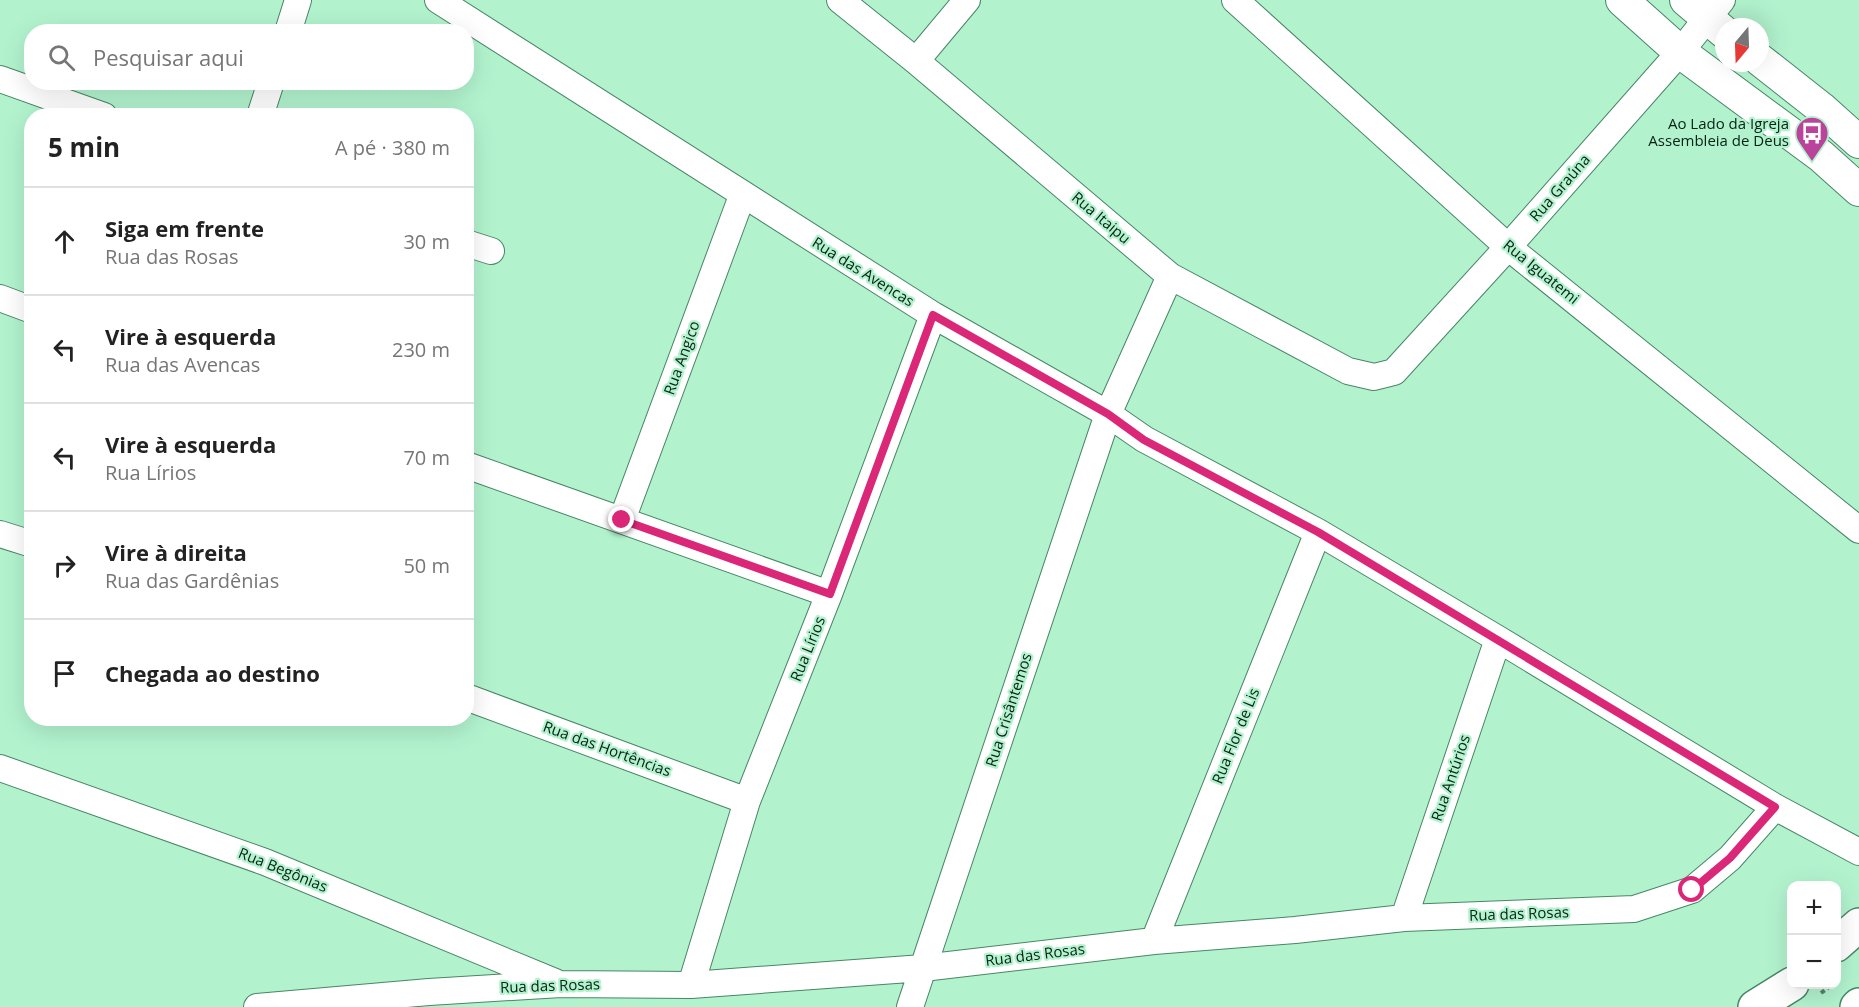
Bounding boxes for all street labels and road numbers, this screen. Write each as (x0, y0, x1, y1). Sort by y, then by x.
street label: Rua Graúna (1525, 150, 1594, 225)
street label: Rua Itaipu (1068, 187, 1135, 248)
street label: Rua das Avencas (809, 232, 918, 311)
street label: Rua Iguatemi (1500, 235, 1584, 308)
street label: Rua Angico (658, 318, 704, 397)
street label: Rua Lírios (785, 613, 829, 684)
street label: Rua Crisântemos (980, 650, 1036, 769)
street label: Rua Flor de Lis (1207, 685, 1263, 786)
street label: Rua das Hortências (541, 716, 674, 781)
street label: Rua Antúrios (1426, 732, 1474, 823)
street label: Rua Begônias (236, 842, 331, 896)
street label: Rua das Rosas (1469, 901, 1569, 925)
street label: Rua das Rosas (984, 938, 1086, 970)
street label: Rua das Rosas (500, 973, 600, 997)

